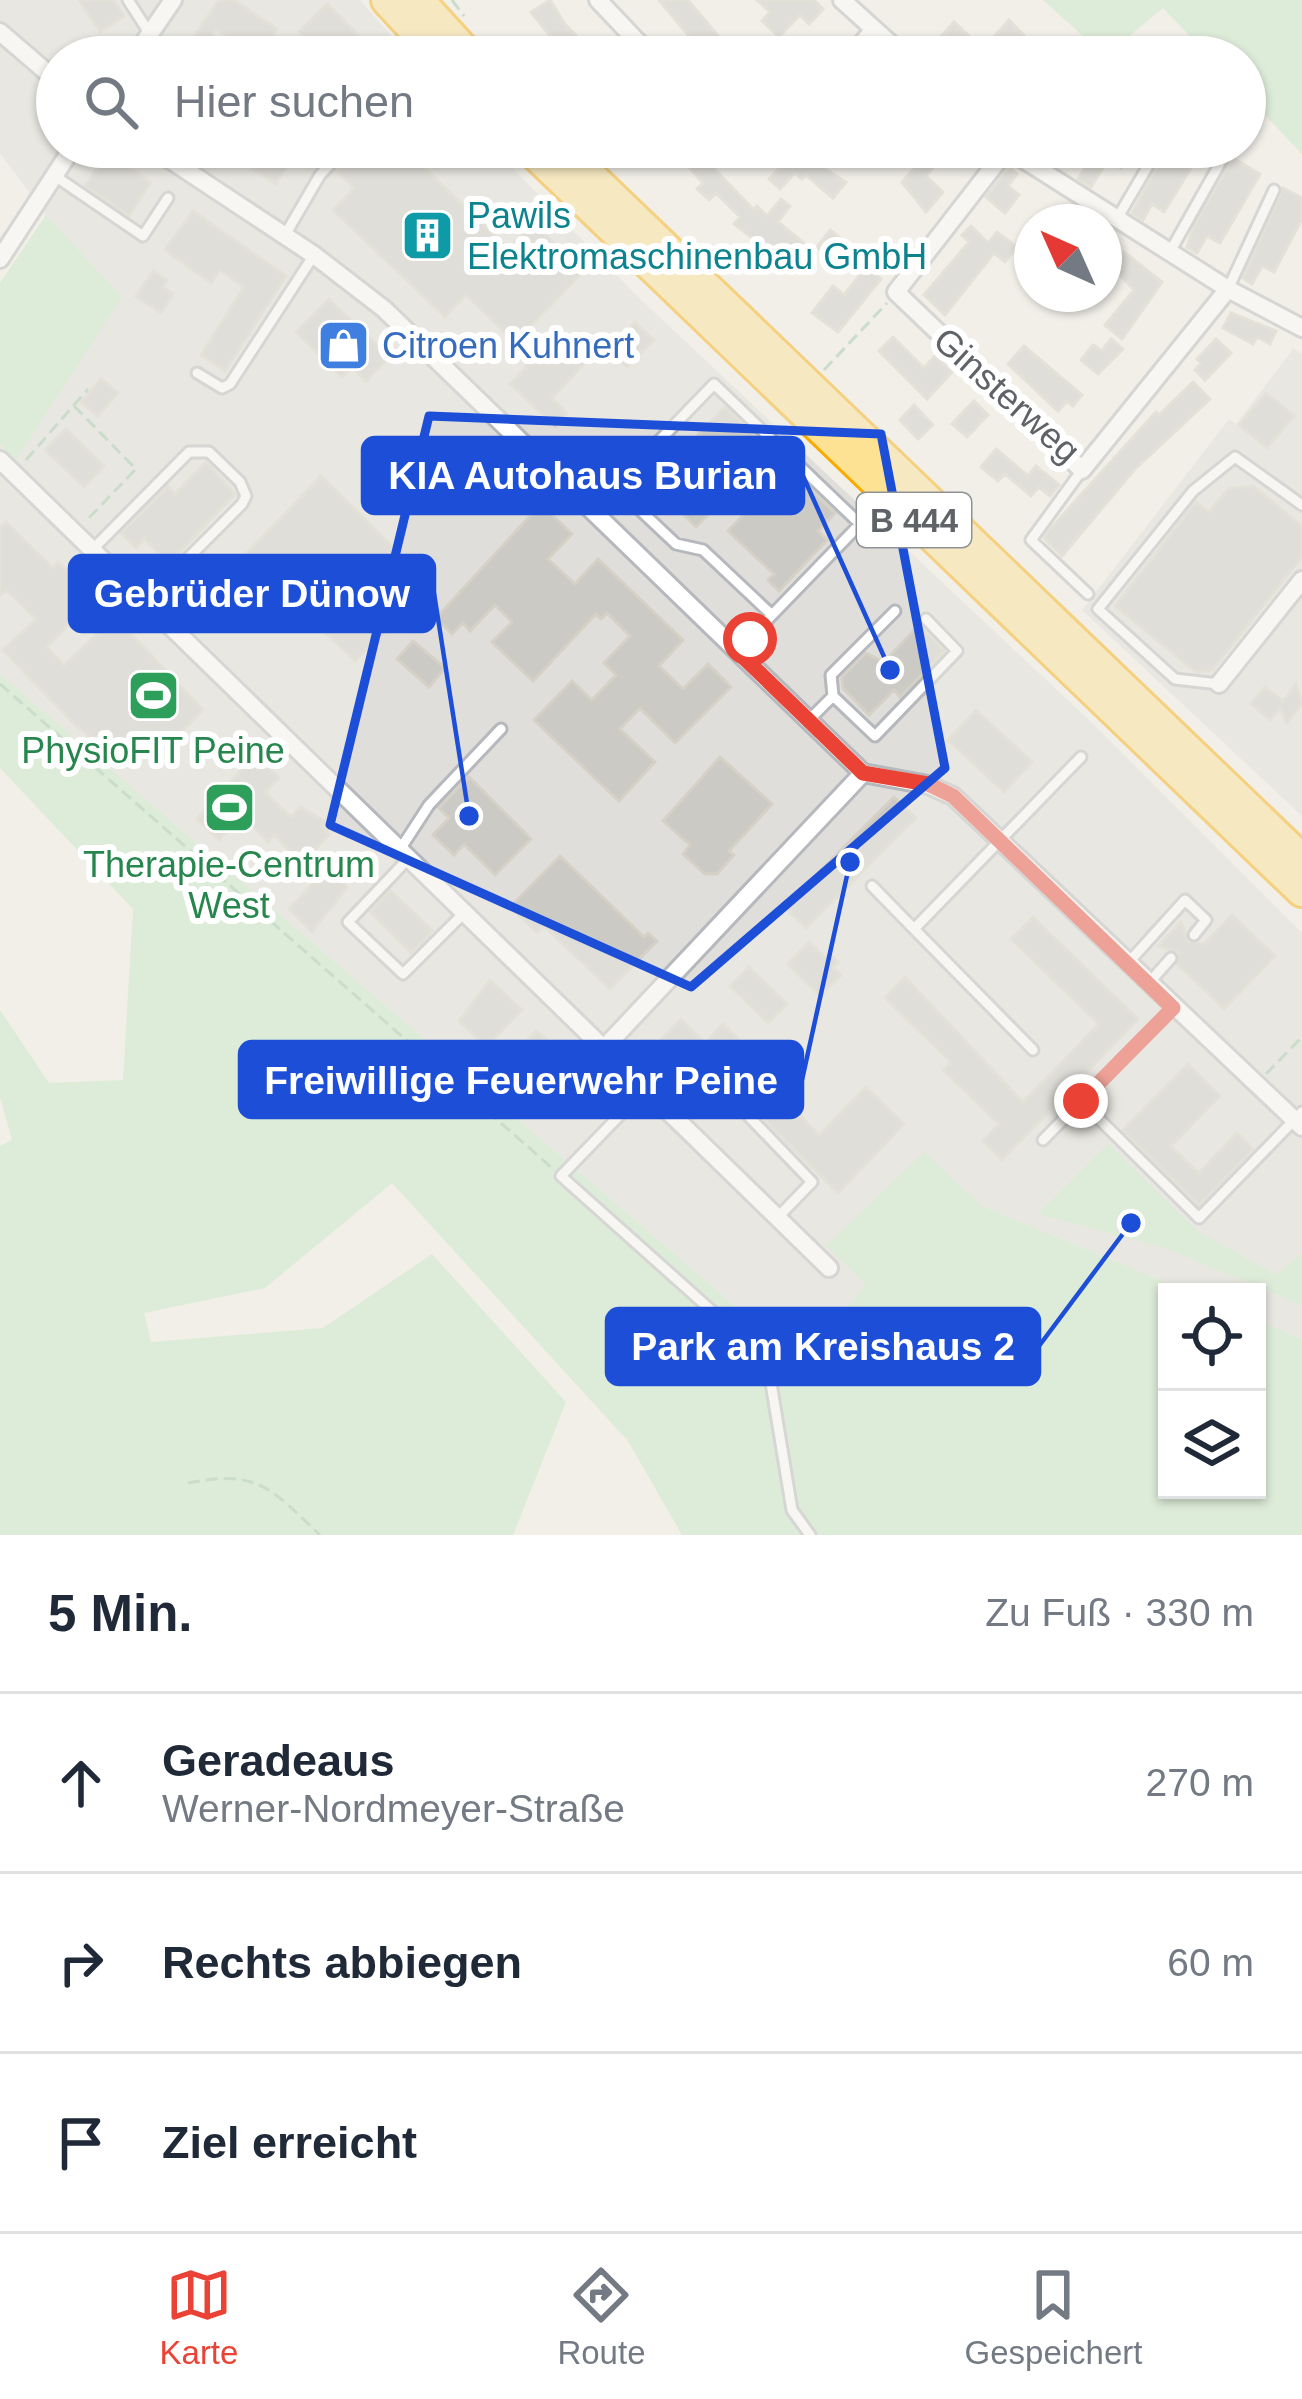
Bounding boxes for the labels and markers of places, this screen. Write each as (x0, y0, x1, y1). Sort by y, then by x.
place label: Pawils Elektromaschinenbau GmbH (467, 195, 927, 277)
building icon: Pawils Elektromaschinenbau GmbH (400, 208, 456, 264)
shop icon: Citroen Kuhnert (315, 317, 371, 373)
place label: Citroen Kuhnert (382, 325, 634, 366)
callout: KIA Autohaus Burian (363, 438, 803, 513)
callout: Gebrüder Dünow (70, 556, 434, 631)
sports icon: PhysioFIT Peine (125, 667, 181, 723)
place label: PhysioFIT Peine (21, 730, 285, 771)
sports icon: Therapie-Centrum West (201, 780, 257, 836)
place label: Therapie-Centrum West (83, 844, 375, 926)
callout: Freiwillige Feuerwehr Peine (240, 1042, 802, 1117)
callout: Park am Kreishaus 2 (607, 1309, 1039, 1384)

